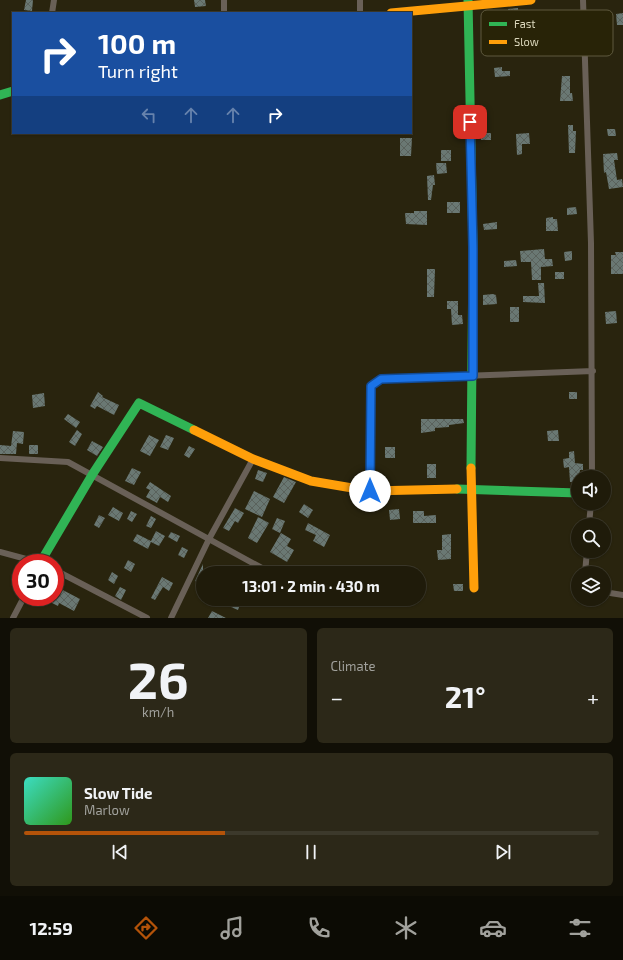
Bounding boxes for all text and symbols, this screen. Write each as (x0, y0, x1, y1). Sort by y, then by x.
legend (481, 10, 613, 56)
text: Fast (514, 17, 536, 30)
text: 100 m (98, 26, 176, 60)
icon: right (32, 28, 84, 80)
text: Slow (514, 35, 539, 48)
text: Turn right (98, 60, 178, 82)
icon: left (138, 104, 160, 126)
icon: ahead (180, 104, 202, 126)
icon: ahead (222, 104, 244, 126)
icon: right (264, 104, 286, 126)
pin (453, 105, 487, 139)
icon: arrive (459, 111, 481, 133)
position arrow (349, 470, 391, 512)
map controls (571, 470, 611, 606)
button: sound (571, 470, 611, 510)
button: search (571, 518, 611, 558)
speed limit sign: 30 (12, 554, 64, 606)
button: layers (571, 566, 611, 606)
text: 13:01 · 2 min · 430 m (242, 577, 380, 595)
text: 26 (128, 647, 189, 709)
text: Climate (331, 658, 375, 674)
text: 21° (445, 678, 485, 714)
text: − (331, 684, 343, 710)
text: + (587, 684, 599, 710)
text: km/h (142, 704, 174, 720)
text: Slow Tide (84, 784, 152, 802)
text: Marlow (84, 802, 130, 818)
icon: previous (109, 841, 131, 863)
icon: pause (300, 841, 322, 863)
icon: next (492, 841, 514, 863)
icon: directions (132, 914, 160, 942)
icon: music (218, 914, 246, 942)
icon: phone (305, 914, 333, 942)
icon: climate (392, 914, 420, 942)
icon: car (479, 914, 507, 942)
icon: filters (566, 914, 594, 942)
text: 12:59 (29, 917, 73, 939)

